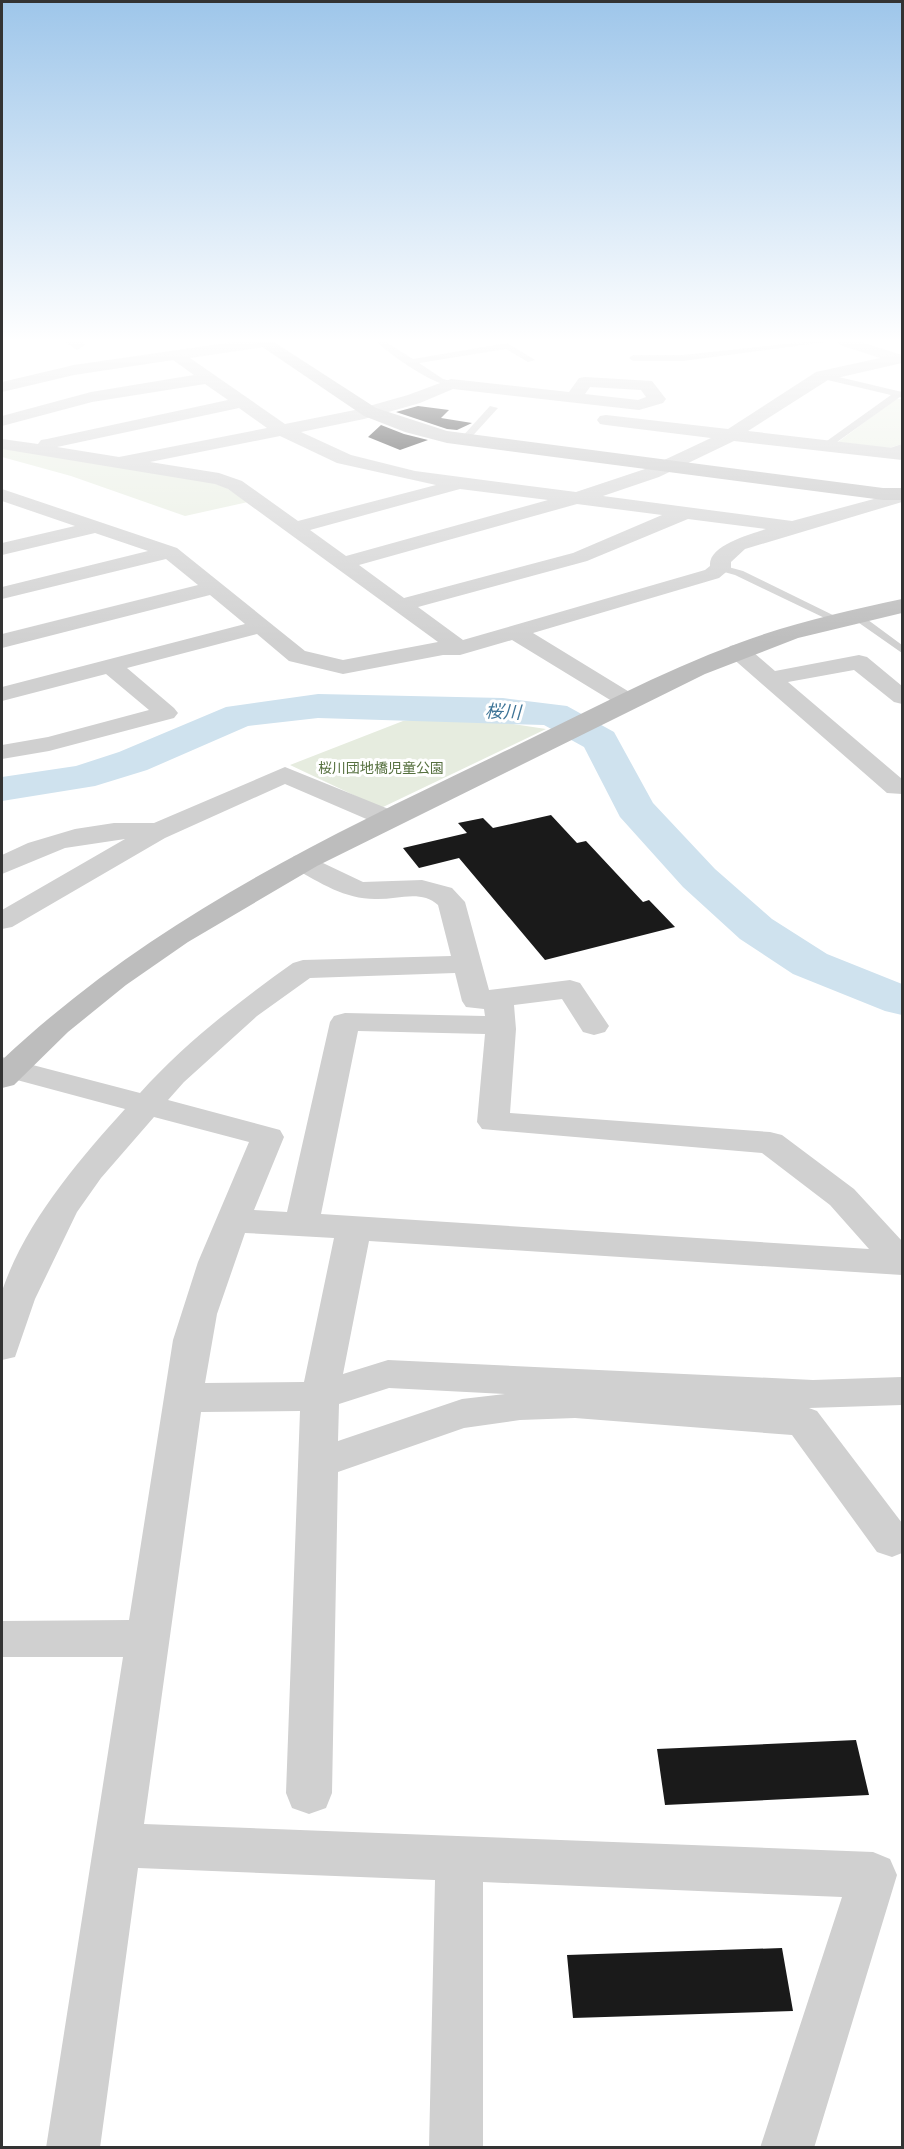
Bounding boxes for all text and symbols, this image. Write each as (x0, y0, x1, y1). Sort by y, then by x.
water label: 桜川 (485, 698, 523, 725)
park label: 桜川団地橋児童公園 (318, 759, 444, 777)

